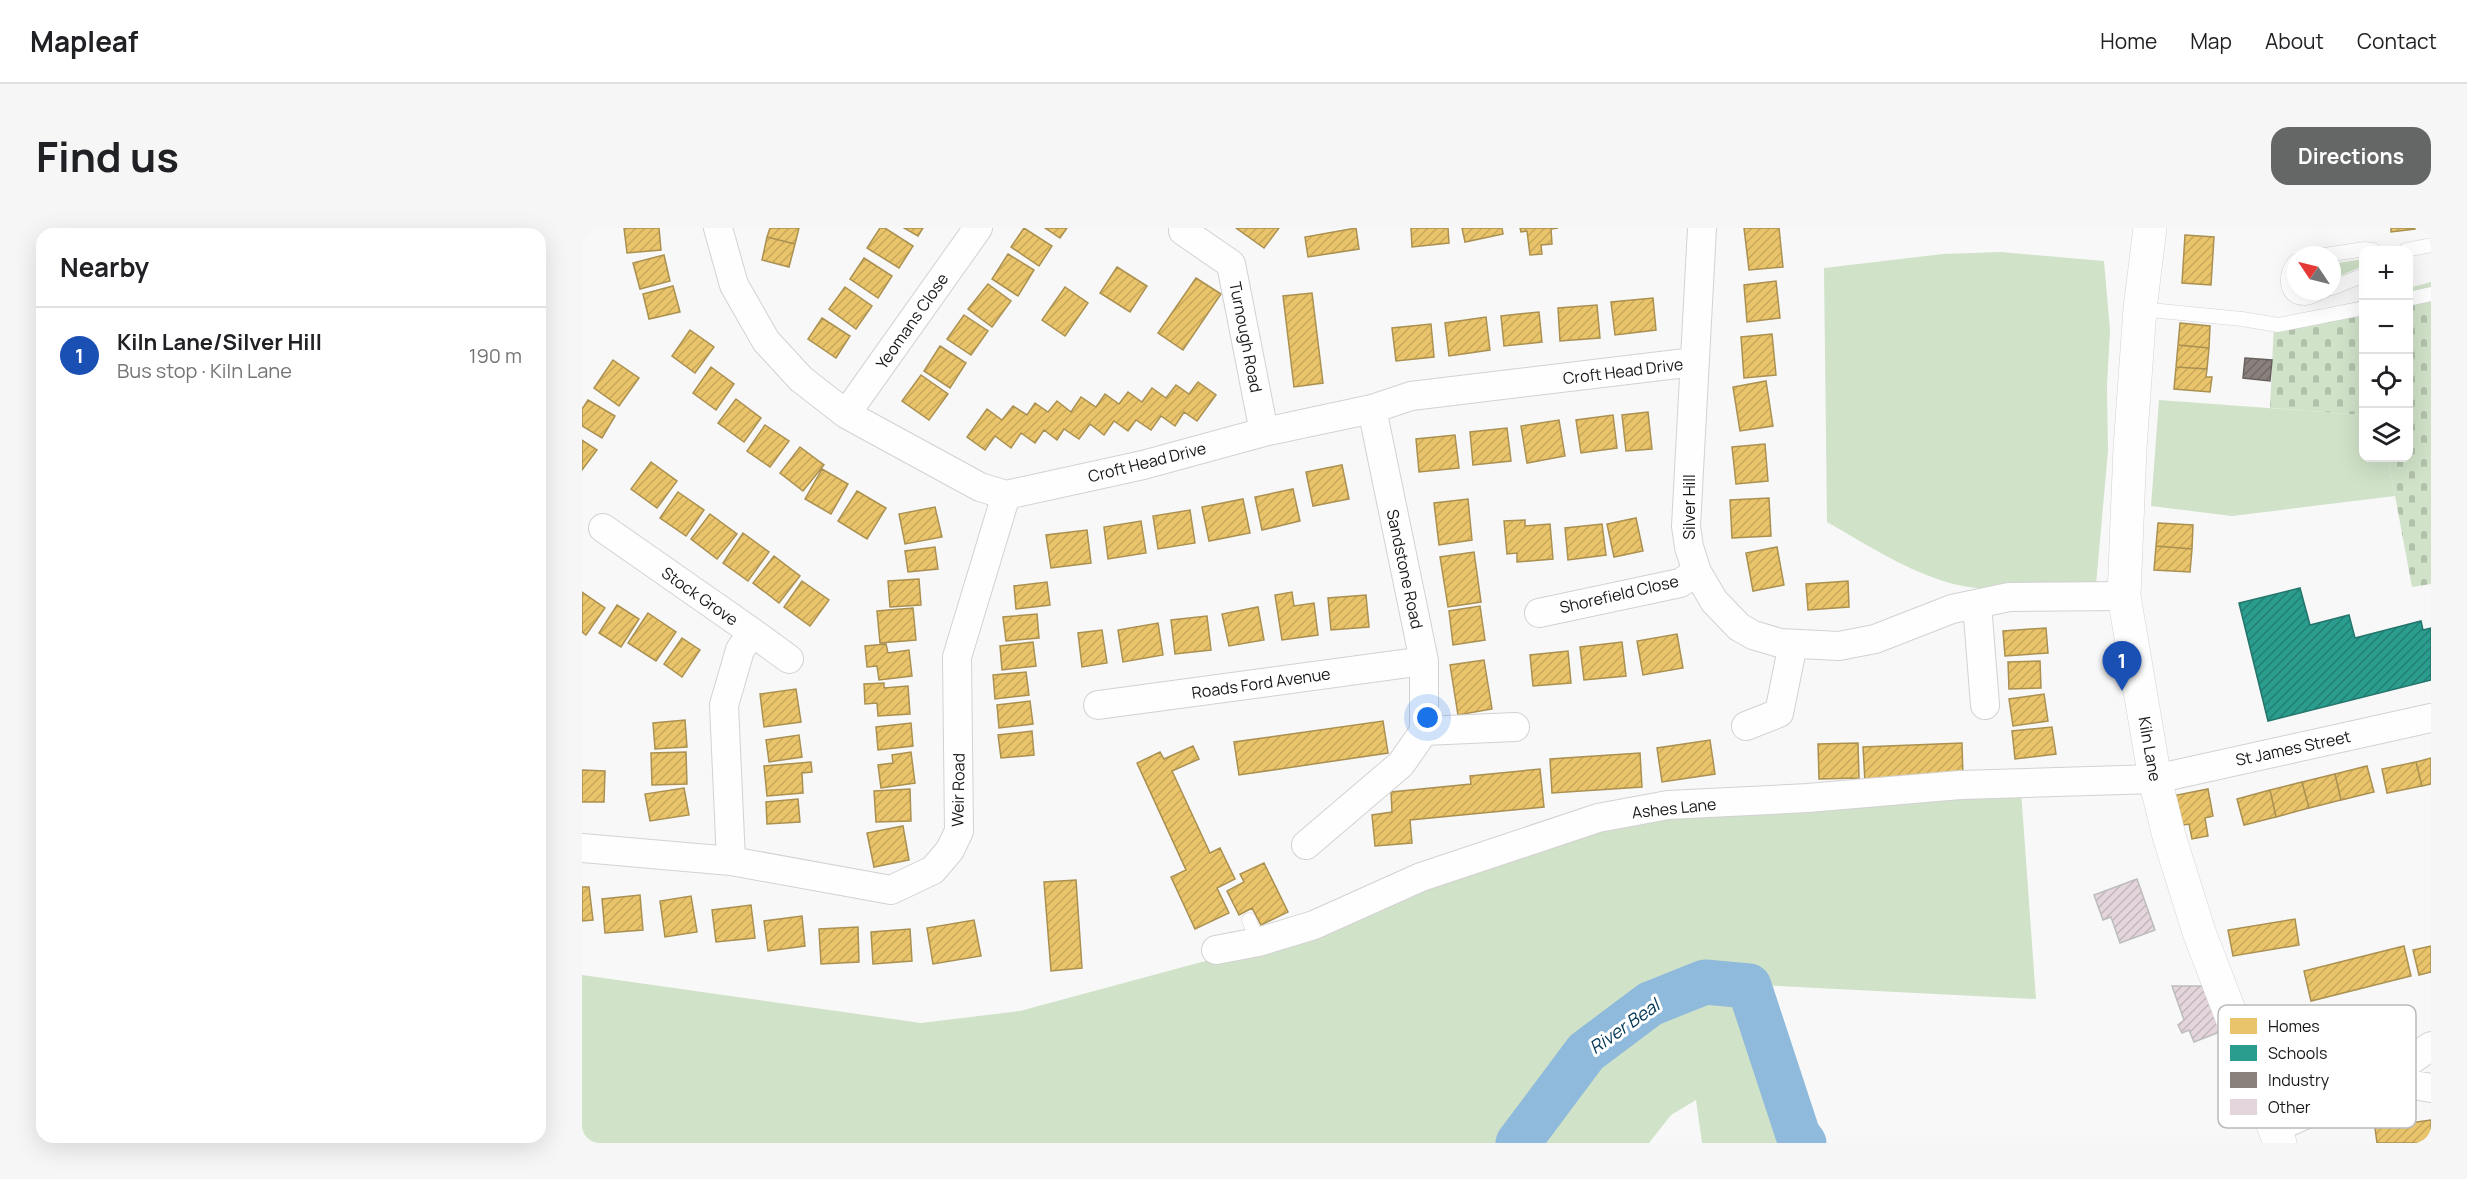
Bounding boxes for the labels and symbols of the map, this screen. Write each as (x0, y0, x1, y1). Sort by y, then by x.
north arrow (2287, 246, 2341, 300)
street label: Yeomans Close (871, 269, 953, 373)
street label: Turnough Road (1224, 280, 1268, 394)
street label: Croft Head Drive (1562, 353, 1684, 389)
street label: Croft Head Drive (1086, 437, 1208, 487)
street label: Silver Hill (1678, 474, 1700, 540)
street label: Sandstone Road (1382, 507, 1428, 631)
street label: Stock Grove (657, 562, 743, 630)
street label: Shorefield Close (1557, 570, 1681, 618)
pin: 1 (2102, 642, 2142, 691)
street label: Roads Ford Avenue (1190, 662, 1332, 704)
your location (1413, 703, 1442, 732)
street label: Kiln Lane (2133, 715, 2167, 783)
street label: St James Street (2233, 725, 2353, 771)
street label: Weir Road (946, 753, 970, 827)
street label: Ashes Lane (1631, 793, 1717, 823)
water label: River Beal (1584, 991, 1666, 1059)
legend (2218, 1005, 2416, 1128)
text: Homes (2268, 1015, 2320, 1037)
text: Schools (2268, 1042, 2327, 1064)
text: Industry (2268, 1069, 2330, 1091)
text: Other (2268, 1096, 2311, 1118)

